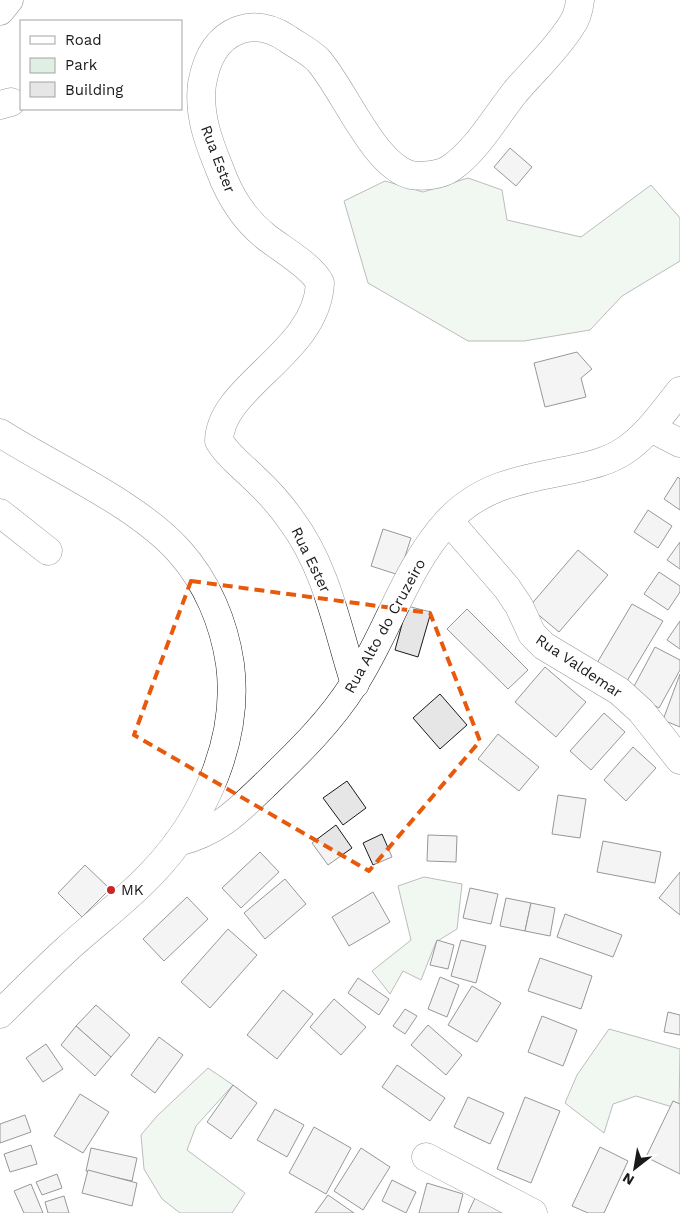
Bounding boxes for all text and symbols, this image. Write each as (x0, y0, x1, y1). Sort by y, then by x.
legend (20, 20, 182, 110)
text: Road (65, 31, 102, 49)
text: Park (65, 56, 98, 74)
text: Building (65, 81, 123, 99)
street label: Rua Ester (197, 123, 239, 195)
street label: Rua Ester (287, 524, 335, 596)
street label: Rua Alto do Cruzeiro (341, 556, 429, 696)
street label: Rua Valdemar (532, 630, 626, 702)
place label: MK (121, 881, 144, 899)
marker: MK (105, 884, 117, 896)
north arrow (610, 1143, 660, 1193)
text: N (620, 1170, 637, 1189)

